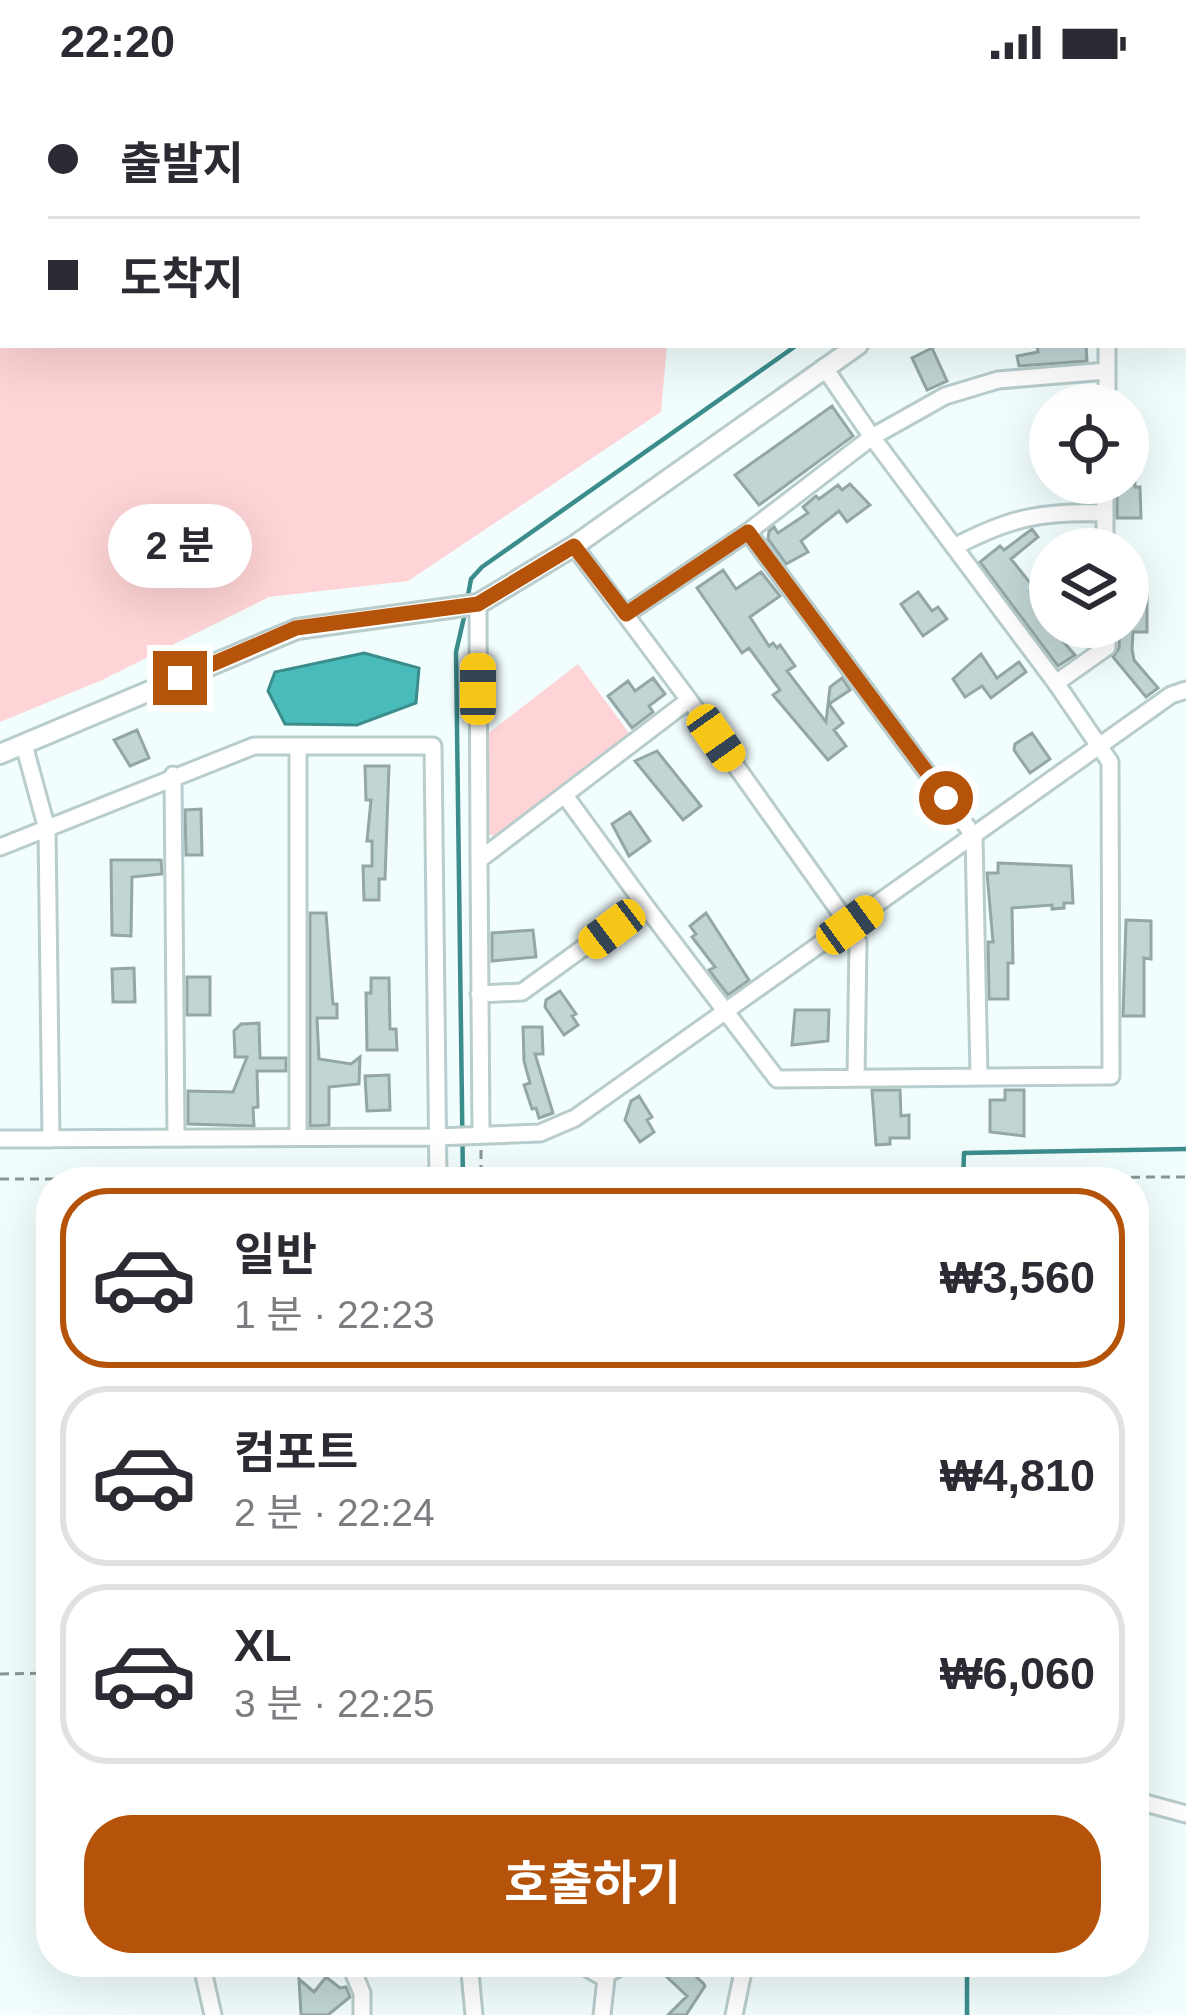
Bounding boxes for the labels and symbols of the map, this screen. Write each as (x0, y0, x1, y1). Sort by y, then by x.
callout: 2 분 (108, 504, 252, 588)
route end (153, 651, 207, 705)
car (460, 653, 496, 725)
car (681, 698, 751, 778)
route start (919, 771, 973, 825)
car (810, 889, 890, 961)
car (572, 893, 652, 965)

